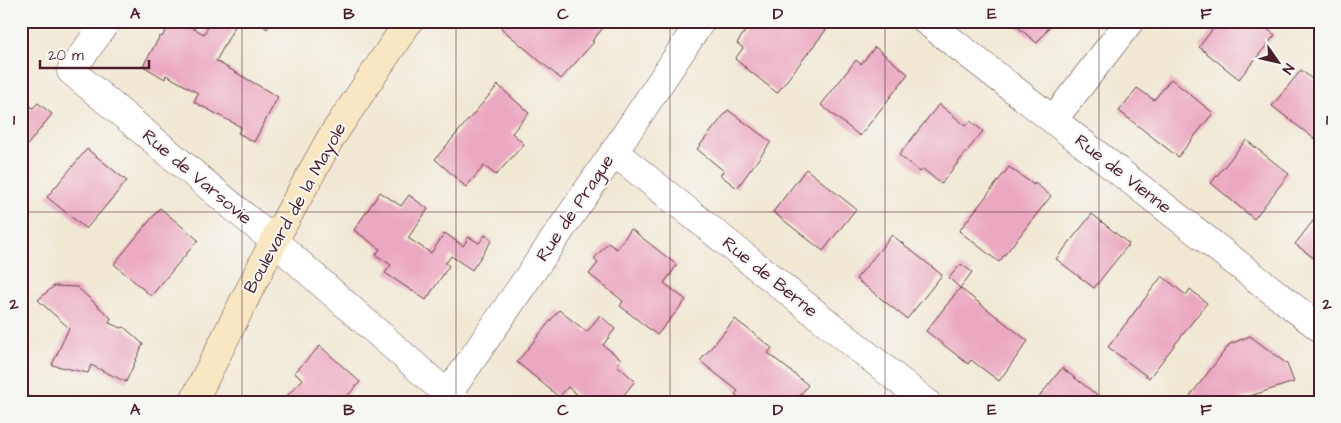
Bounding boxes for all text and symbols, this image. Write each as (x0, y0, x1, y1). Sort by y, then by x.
text: A (130, 3, 141, 25)
text: B (343, 3, 355, 25)
text: C (557, 3, 569, 25)
text: D (773, 3, 784, 25)
text: E (987, 3, 997, 25)
text: F (1200, 3, 1212, 25)
scale bar (40, 38, 149, 70)
north arrow (1254, 38, 1304, 88)
text: 20 m (48, 45, 84, 66)
text: N (1277, 59, 1299, 78)
text: 1 (13, 109, 16, 131)
text: 1 (1326, 109, 1329, 131)
street label: Boulevard de la Mayole (238, 118, 353, 298)
street label: Rue de Varsovie (137, 124, 257, 231)
street label: Rue de Vienne (1069, 128, 1177, 220)
street label: Rue de Prague (530, 149, 621, 267)
street label: Rue de Berne (717, 231, 823, 323)
text: 2 (8, 293, 19, 315)
text: 2 (1321, 293, 1332, 315)
text: A (130, 399, 141, 421)
text: B (343, 399, 355, 421)
text: C (557, 399, 569, 421)
text: D (773, 399, 784, 421)
text: E (987, 399, 997, 421)
text: F (1200, 399, 1212, 421)

